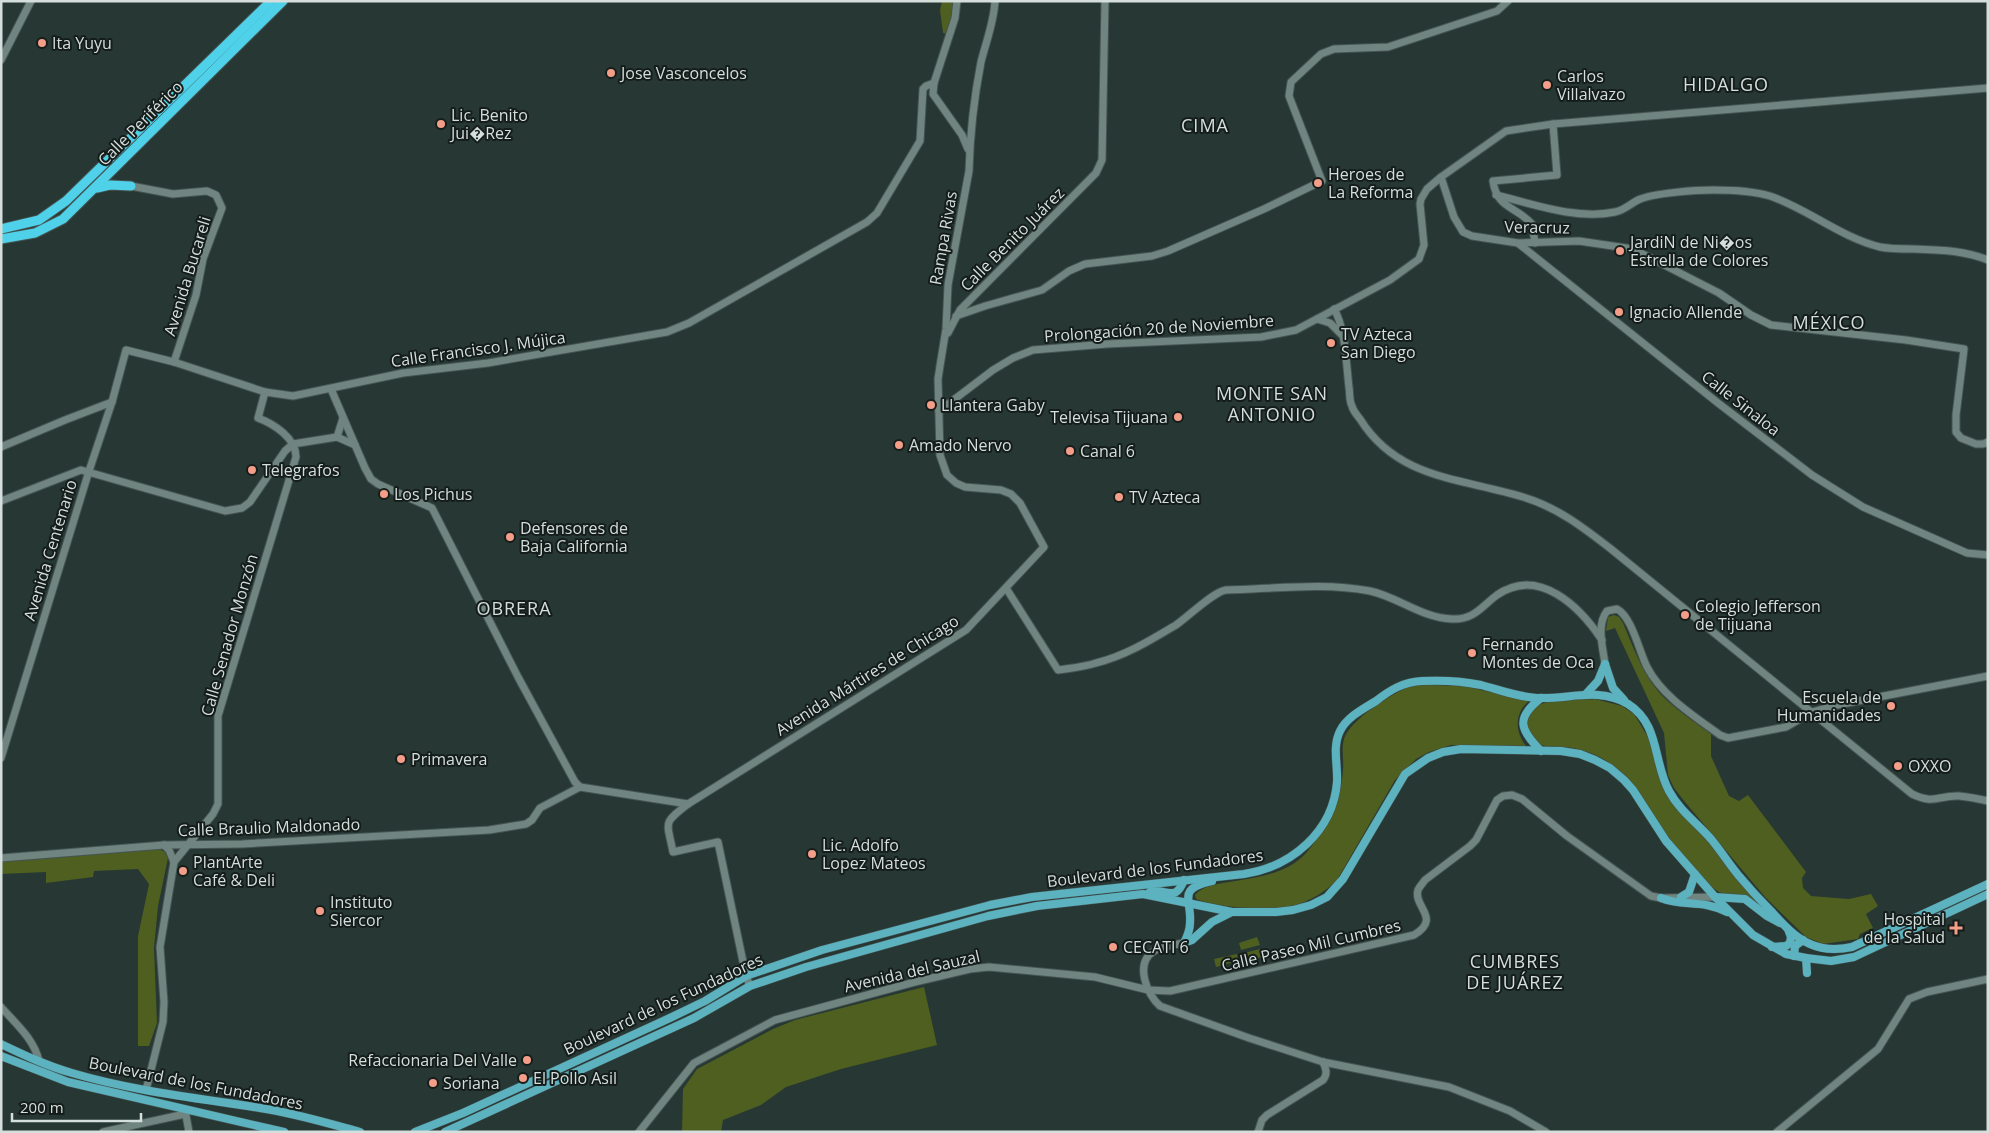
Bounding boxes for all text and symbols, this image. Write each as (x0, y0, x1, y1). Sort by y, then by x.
place label: Ita Yuyu (52, 32, 112, 54)
marker: Ita Yuyu (36, 37, 48, 49)
place label: Jose Vasconcelos (619, 62, 747, 84)
place label: Carlos Villalvazo (1557, 65, 1626, 105)
marker: Jose Vasconcelos (605, 67, 617, 79)
district label: HIDALGO (1683, 72, 1769, 96)
street label: Calle Periférico (93, 76, 187, 170)
marker: Carlos Villalvazo (1541, 79, 1553, 91)
place label: Lic. Benito Jui�Rez (449, 104, 528, 144)
district label: CIMA (1181, 113, 1229, 137)
marker: Lic. Benito Jui�Rez (435, 118, 447, 130)
place label: Heroes de La Reforma (1328, 163, 1414, 203)
marker: Heroes de La Reforma (1312, 177, 1324, 189)
street label: Calle Benito Juárez (955, 182, 1069, 296)
street label: Rampa Rivas (924, 189, 962, 287)
street label: Avenida Bucareli (158, 213, 216, 339)
street label: Veracruz (1504, 215, 1570, 239)
place label: JardiN de Ni�os Estrella de Colores (1628, 231, 1768, 271)
marker: JardiN de Ni�os Estrella de Colores (1614, 245, 1626, 257)
place label: Ignacio Allende (1629, 301, 1742, 323)
marker: Ignacio Allende (1613, 306, 1625, 318)
street label: Prolongación 20 de Noviembre (1043, 309, 1275, 347)
district label: MÉXICO (1793, 310, 1865, 334)
place label: TV Azteca San Diego (1341, 323, 1416, 363)
street label: Calle Francisco J. Mújica (389, 326, 567, 372)
marker: TV Azteca San Diego (1325, 337, 1337, 349)
street label: Calle Sinaloa (1697, 365, 1785, 441)
district label: MONTE SAN ANTONIO (1216, 381, 1328, 426)
place label: Llantera Gaby (941, 394, 1046, 416)
marker: Llantera Gaby (925, 399, 937, 411)
place label: Televisa Tijuana (1050, 406, 1168, 428)
marker: Televisa Tijuana (1172, 411, 1184, 423)
place label: Amado Nervo (909, 434, 1012, 456)
marker: Amado Nervo (893, 439, 905, 451)
place label: Canal 6 (1080, 440, 1135, 462)
marker: Canal 6 (1064, 445, 1076, 457)
place label: Telegrafos (262, 459, 340, 481)
marker: Telegrafos (246, 464, 258, 476)
street label: Avenida Centenario (18, 477, 82, 623)
place label: Los Pichus (394, 483, 472, 505)
place label: TV Azteca (1129, 486, 1200, 508)
marker: Los Pichus (378, 488, 390, 500)
marker: TV Azteca (1113, 491, 1125, 503)
place label: Defensores de Baja California (520, 517, 628, 557)
marker: Defensores de Baja California (504, 531, 516, 543)
street label: Calle Senador Monzón (195, 551, 263, 719)
place label: Colegio Jefferson de Tijuana (1695, 595, 1821, 635)
district label: OBRERA (476, 596, 552, 620)
street label: Avenida Mártires de Chicago (771, 609, 963, 741)
marker: Colegio Jefferson de Tijuana (1679, 609, 1691, 621)
place label: Fernando Montes de Oca (1482, 633, 1594, 673)
marker: Fernando Montes de Oca (1466, 647, 1478, 659)
place label: Escuela de Humanidades (1777, 686, 1881, 726)
marker: Escuela de Humanidades (1885, 700, 1897, 712)
place label: Primavera (411, 748, 487, 770)
marker: Primavera (395, 753, 407, 765)
place label: OXXO (1908, 755, 1951, 777)
marker: OXXO (1892, 760, 1904, 772)
street label: Calle Braulio Maldonado (177, 813, 361, 841)
place label: Lic. Adolfo Lopez Mateos (822, 834, 926, 874)
street label: Boulevard de los Fundadores (1046, 844, 1264, 892)
marker: Lic. Adolfo Lopez Mateos (806, 848, 818, 860)
place label: PlantArte Café & Deli (193, 851, 275, 891)
marker: PlantArte Café & Deli (177, 865, 189, 877)
place label: Instituto Siercor (330, 891, 393, 931)
marker: Instituto Siercor (314, 905, 326, 917)
place label: Hospital de la Salud (1864, 908, 1945, 948)
street label: Calle Paseo Mil Cumbres (1219, 914, 1403, 976)
marker: Hospital de la Salud (1949, 921, 1963, 935)
place label: CECATI 6 (1123, 936, 1189, 958)
marker: CECATI 6 (1107, 941, 1119, 953)
street label: Avenida del Sauzal (842, 945, 982, 997)
street label: Boulevard de los Fundadores (560, 948, 766, 1060)
district label: CUMBRES DE JUÁREZ (1466, 949, 1564, 994)
place label: Refaccionaria Del Valle (348, 1049, 517, 1071)
street label: Boulevard de los Fundadores (87, 1051, 305, 1115)
marker: Refaccionaria Del Valle (521, 1054, 533, 1066)
place label: El Pollo Asil (533, 1067, 617, 1089)
place label: Soriana (443, 1072, 500, 1094)
marker: El Pollo Asil (517, 1072, 529, 1084)
marker: Soriana (427, 1077, 439, 1089)
scale bar (12, 1090, 141, 1122)
text: 200 m (20, 1097, 64, 1117)

